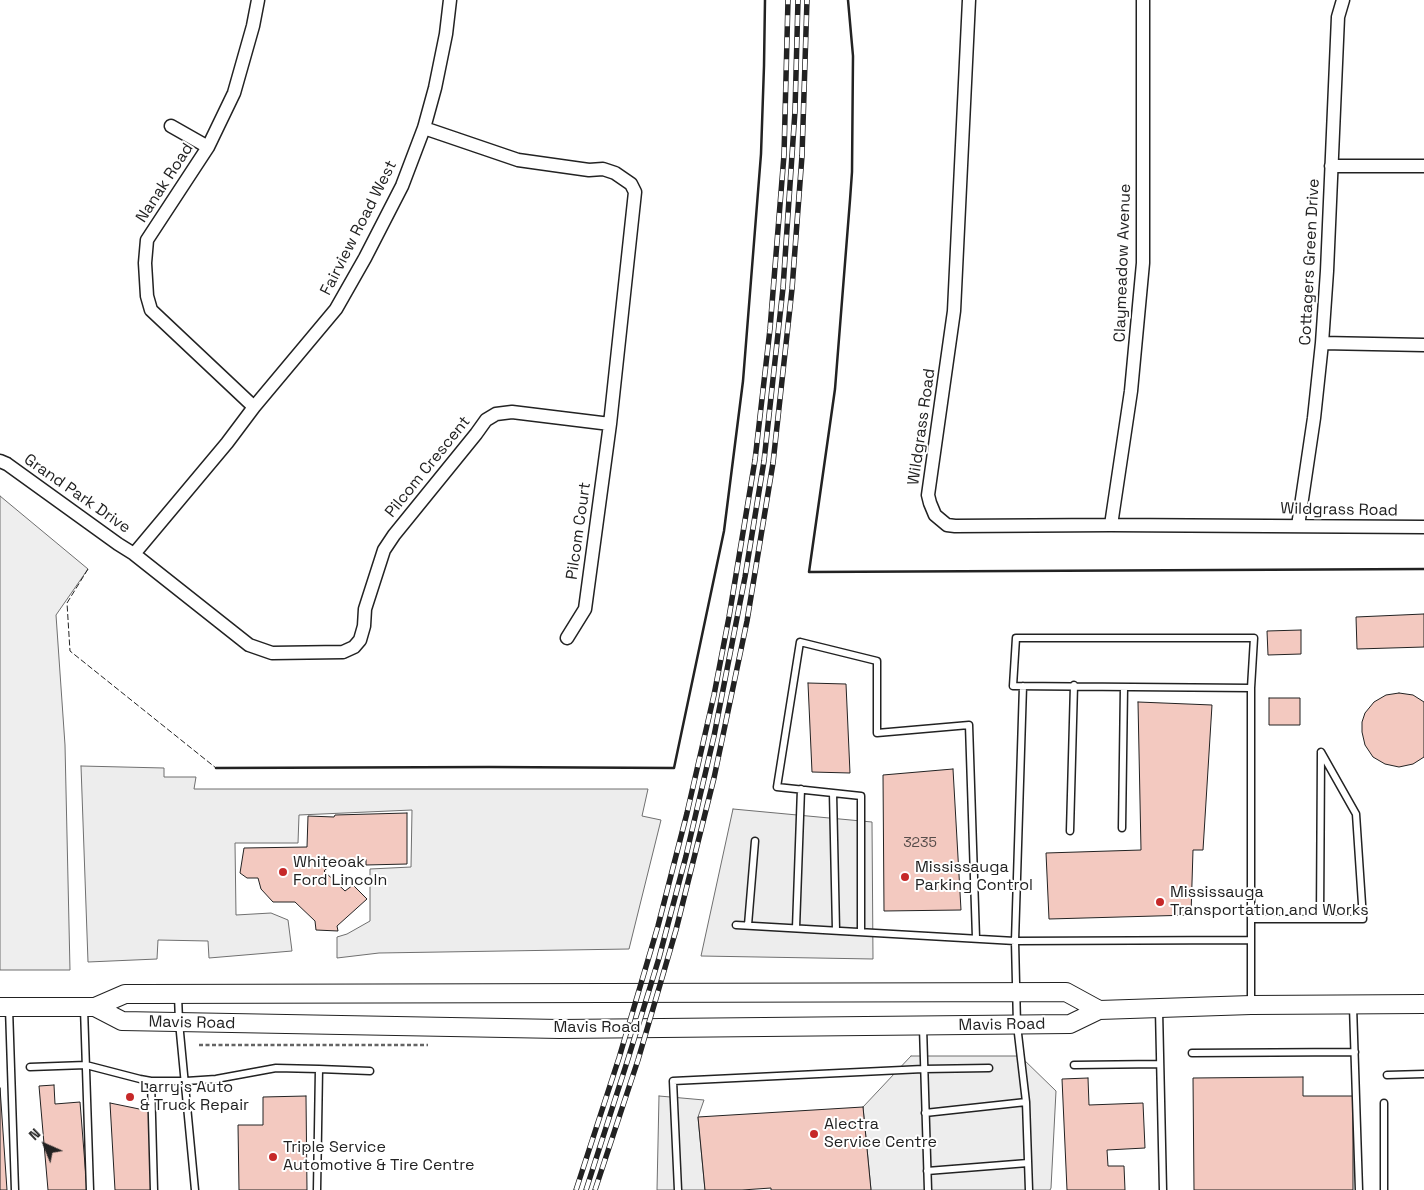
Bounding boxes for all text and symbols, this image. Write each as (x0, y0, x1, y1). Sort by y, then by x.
street label: Nanak Road (132, 140, 198, 226)
street label: Fairview Road West (317, 157, 401, 299)
street label: Cottagers Green Drive (1296, 178, 1324, 346)
street label: Claymeadow Avenue (1111, 183, 1135, 343)
street label: Wildgrass Road (904, 367, 940, 487)
street label: Pilcom Crescent (381, 413, 475, 521)
street label: Grand Park Drive (20, 450, 134, 538)
street label: Pilcom Court (563, 481, 595, 581)
street label: Wildgrass Road (1280, 499, 1398, 521)
house number: 3235 (903, 835, 937, 851)
place label: Whiteoak Ford Lincoln (293, 853, 387, 891)
place label: Mississauga Parking Control (915, 858, 1033, 896)
marker: Whiteoak Ford Lincoln (277, 866, 289, 878)
marker: Mississauga Parking Control (899, 871, 911, 883)
place label: Mississauga Transportation and Works (1170, 883, 1369, 921)
marker: Mississauga Transportation and Works (1154, 896, 1166, 908)
street label: Mavis Road (148, 1013, 236, 1033)
street label: Mavis Road (958, 1015, 1046, 1035)
street label: Mavis Road (554, 1018, 640, 1038)
place label: Larry's Auto & Truck Repair (140, 1078, 249, 1116)
marker: Larry's Auto & Truck Repair (124, 1091, 136, 1103)
place label: Alectra Service Centre (824, 1115, 937, 1153)
north arrow (20, 1120, 70, 1170)
text: N (25, 1124, 44, 1144)
marker: Alectra Service Centre (808, 1128, 820, 1140)
place label: Triple Service Automotive & Tire Centre (283, 1138, 475, 1176)
marker: Triple Service Automotive & Tire Centre (267, 1151, 279, 1163)

